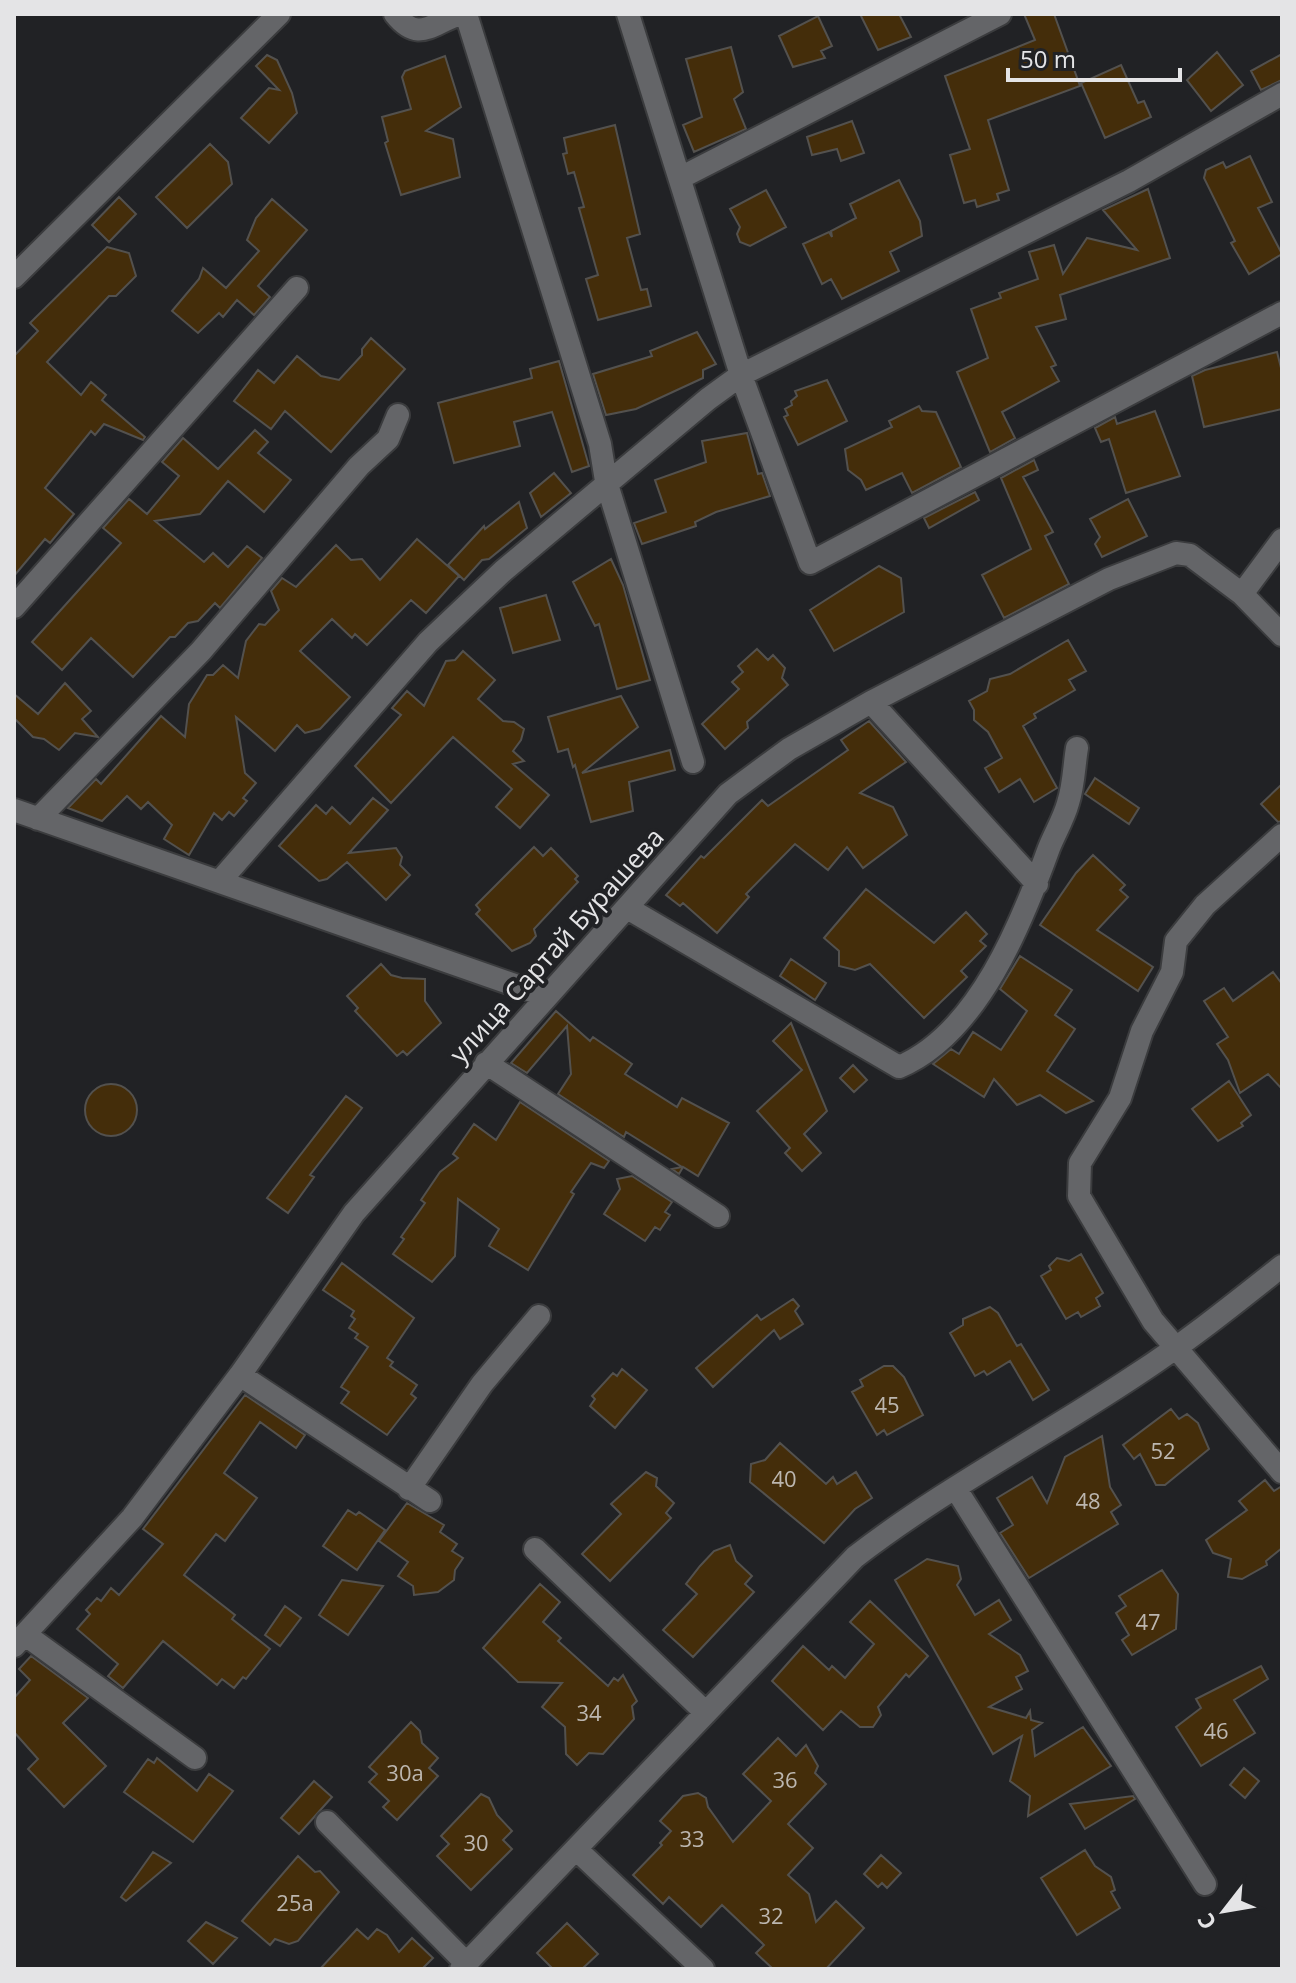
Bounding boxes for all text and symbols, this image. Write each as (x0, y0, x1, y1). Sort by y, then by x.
scale bar (1008, 32, 1180, 82)
text: 50 m (1020, 42, 1076, 75)
street label: улица Сартай Бурашева (441, 820, 671, 1070)
house number: 45 (874, 1389, 900, 1419)
house number: 52 (1150, 1435, 1176, 1465)
house number: 40 (771, 1463, 797, 1493)
house number: 48 (1075, 1485, 1101, 1515)
house number: 47 (1135, 1606, 1161, 1636)
house number: 34 (576, 1697, 602, 1727)
house number: 46 (1203, 1715, 1229, 1745)
house number: 30а (386, 1757, 424, 1787)
house number: 36 (772, 1764, 798, 1794)
house number: 33 (679, 1823, 705, 1853)
house number: 30 (463, 1827, 489, 1857)
north arrow (1184, 1871, 1264, 1951)
house number: 25а (276, 1887, 314, 1917)
house number: 32 (758, 1900, 784, 1930)
text: С (1190, 1908, 1222, 1936)

